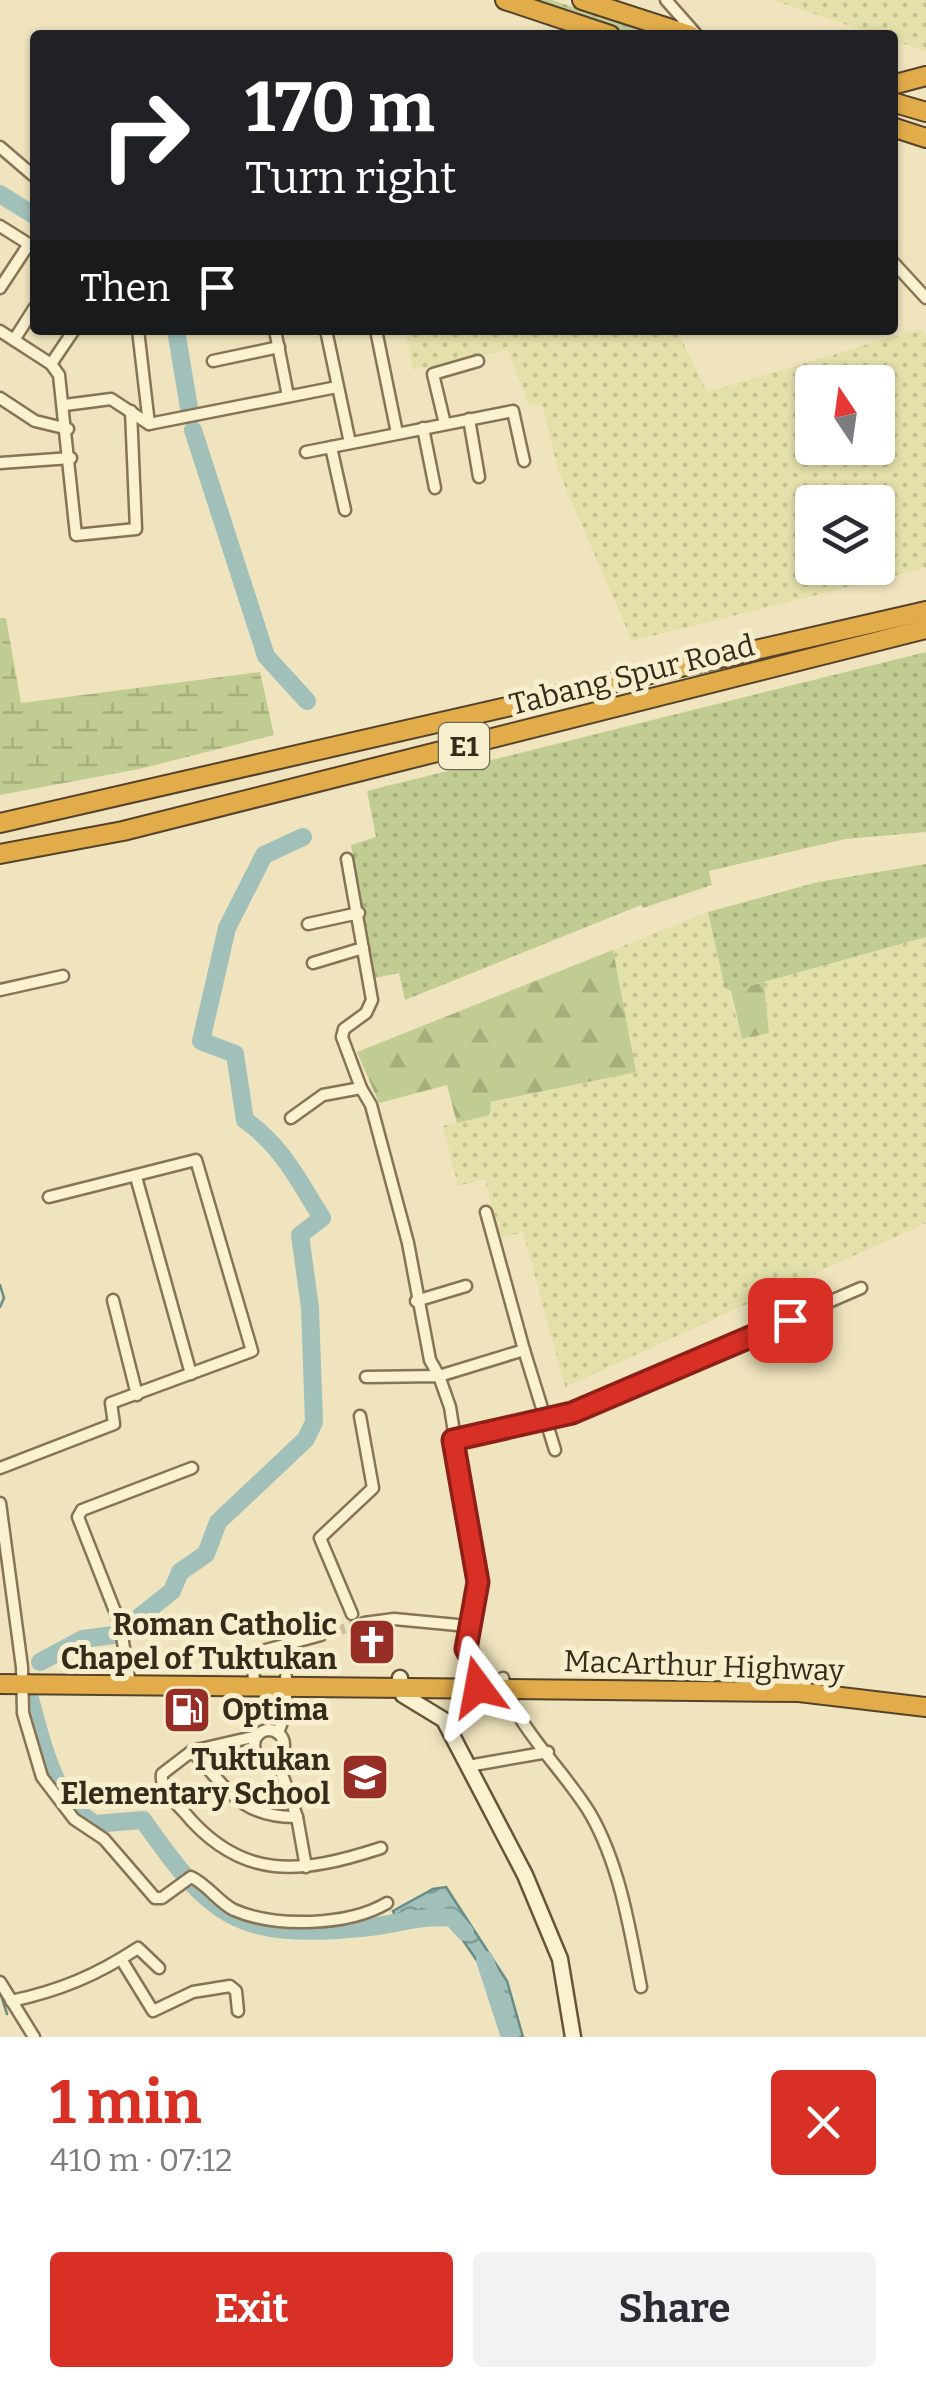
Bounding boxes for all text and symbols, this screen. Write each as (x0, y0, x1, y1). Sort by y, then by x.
text: 170 m (245, 66, 435, 150)
icon: right (80, 70, 210, 200)
text: Turn right (245, 151, 457, 205)
icon: arrive (190, 260, 245, 315)
text: Then (80, 265, 170, 311)
north arrow (795, 365, 895, 465)
map controls (795, 365, 895, 585)
button: layers (795, 485, 895, 585)
street label: Tabang Spur Road (506, 627, 758, 723)
road number: E1 (439, 723, 489, 769)
pin (748, 1278, 833, 1363)
icon: arrive (763, 1293, 818, 1348)
place label: Roman Catholic Chapel of Tuktukan (61, 1607, 338, 1677)
church icon: Roman Catholic Chapel of Tuktukan (346, 1616, 398, 1668)
position arrow (426, 1635, 530, 1739)
street label: MacArthur Highway (563, 1643, 845, 1689)
fuel station icon: Optima (161, 1684, 213, 1736)
place label: Optima (222, 1692, 329, 1728)
place label: Tuktukan Elementary School (60, 1742, 331, 1812)
school or university icon: Tuktukan Elementary School (339, 1751, 391, 1803)
text: 1 min (50, 2067, 202, 2139)
button: close (771, 2070, 876, 2175)
text: 410 m · 07:12 (50, 2141, 232, 2179)
button: Exit (50, 2252, 453, 2367)
button: Share (473, 2252, 876, 2367)

